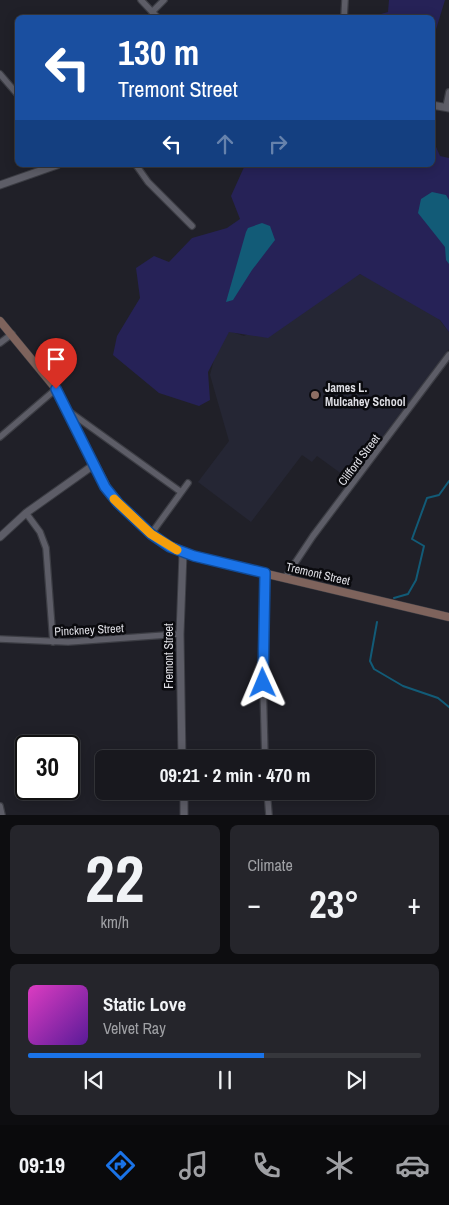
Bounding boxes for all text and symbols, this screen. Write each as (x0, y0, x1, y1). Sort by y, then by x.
text: 130 m (118, 29, 199, 76)
icon: left (35, 35, 100, 100)
text: Tremont Street (118, 74, 238, 104)
icon: left (158, 130, 186, 158)
icon: ahead (211, 130, 239, 158)
icon: right (264, 130, 292, 158)
pin (35, 338, 77, 389)
icon: arrive (42, 345, 70, 373)
place label: James L. Mulcahey School (325, 380, 406, 410)
marker: James L. Mulcahey School (309, 389, 321, 401)
street label: Clifford Street (334, 431, 384, 489)
street label: Tremont Street (284, 559, 352, 589)
street label: Pinckney Street (54, 620, 124, 640)
street label: Fremont Street (161, 623, 177, 689)
position arrow (236, 656, 288, 708)
speed limit sign: 30 (15, 735, 80, 800)
text: 09:21 · 2 min · 470 m (160, 762, 310, 788)
text: 22 (85, 835, 144, 922)
text: Climate (248, 854, 293, 876)
text: 23° (309, 879, 359, 930)
text: − (248, 885, 261, 923)
text: + (408, 885, 421, 923)
text: km/h (101, 911, 129, 933)
text: Static Love (103, 991, 186, 1017)
text: Velvet Ray (103, 1017, 166, 1039)
icon: previous (80, 1066, 108, 1094)
icon: pause (211, 1066, 239, 1094)
icon: next (342, 1066, 370, 1094)
icon: directions (103, 1148, 138, 1183)
icon: music (176, 1148, 211, 1183)
icon: phone (249, 1148, 284, 1183)
icon: climate (322, 1148, 357, 1183)
icon: car (395, 1148, 430, 1183)
text: 09:19 (19, 1150, 65, 1180)

